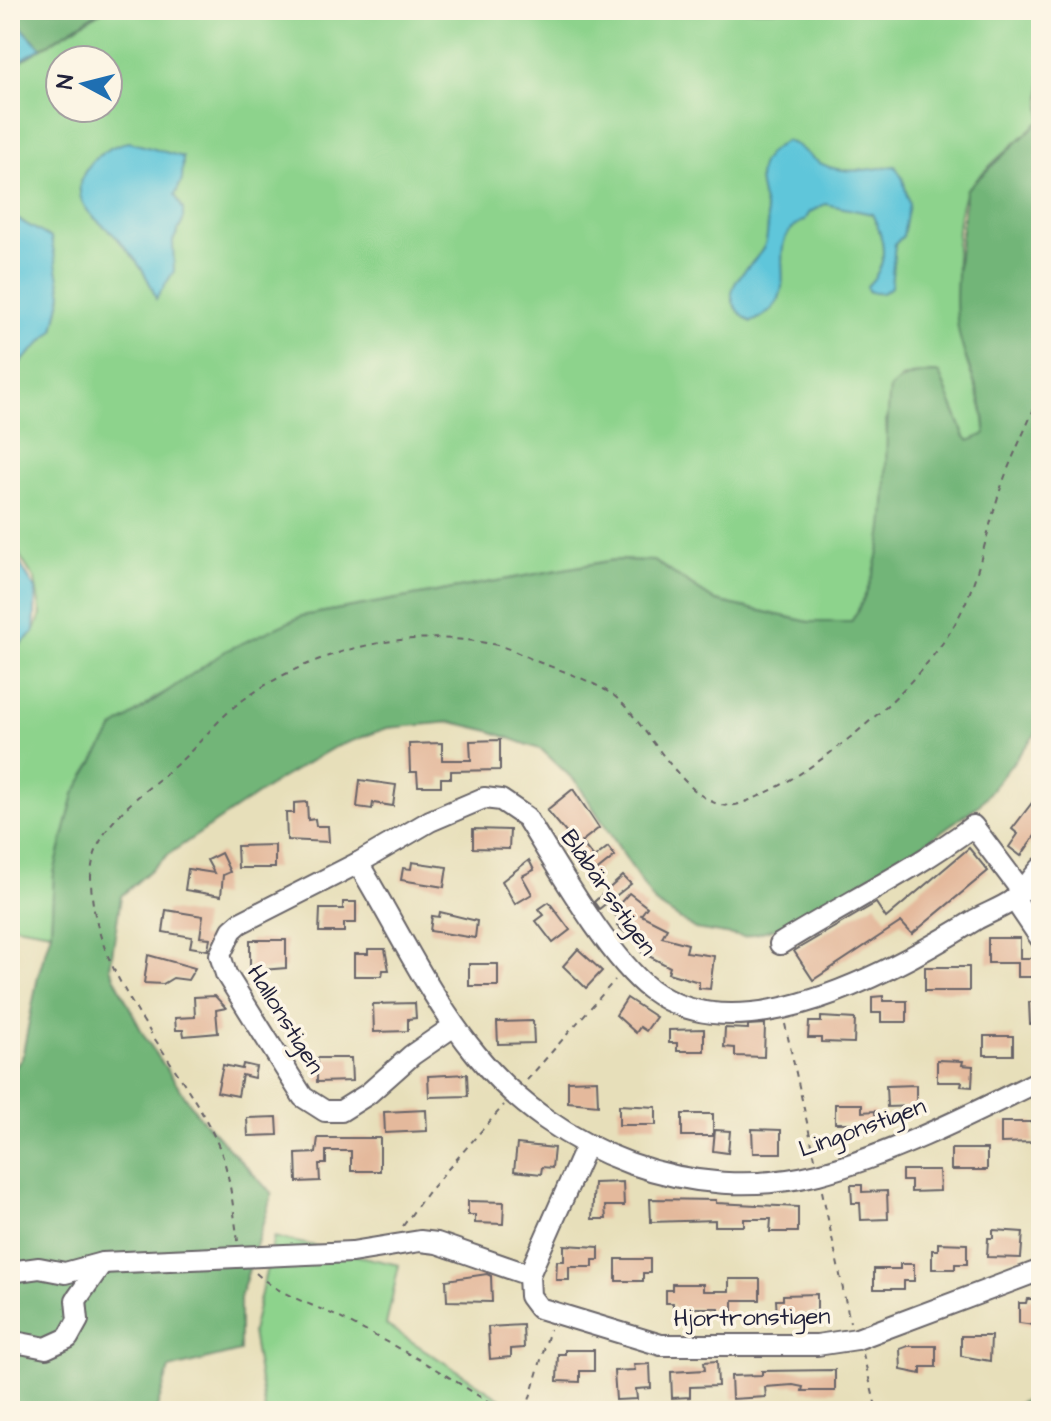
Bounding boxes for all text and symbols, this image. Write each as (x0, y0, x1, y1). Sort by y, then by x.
north arrow (44, 44, 124, 124)
text: N (49, 73, 82, 90)
street label: Blåbärsstigen (551, 823, 664, 963)
street label: Hallonstigen (237, 959, 332, 1081)
street label: Lingonstigen (794, 1089, 931, 1168)
street label: Hjortronstigen (673, 1300, 831, 1337)

